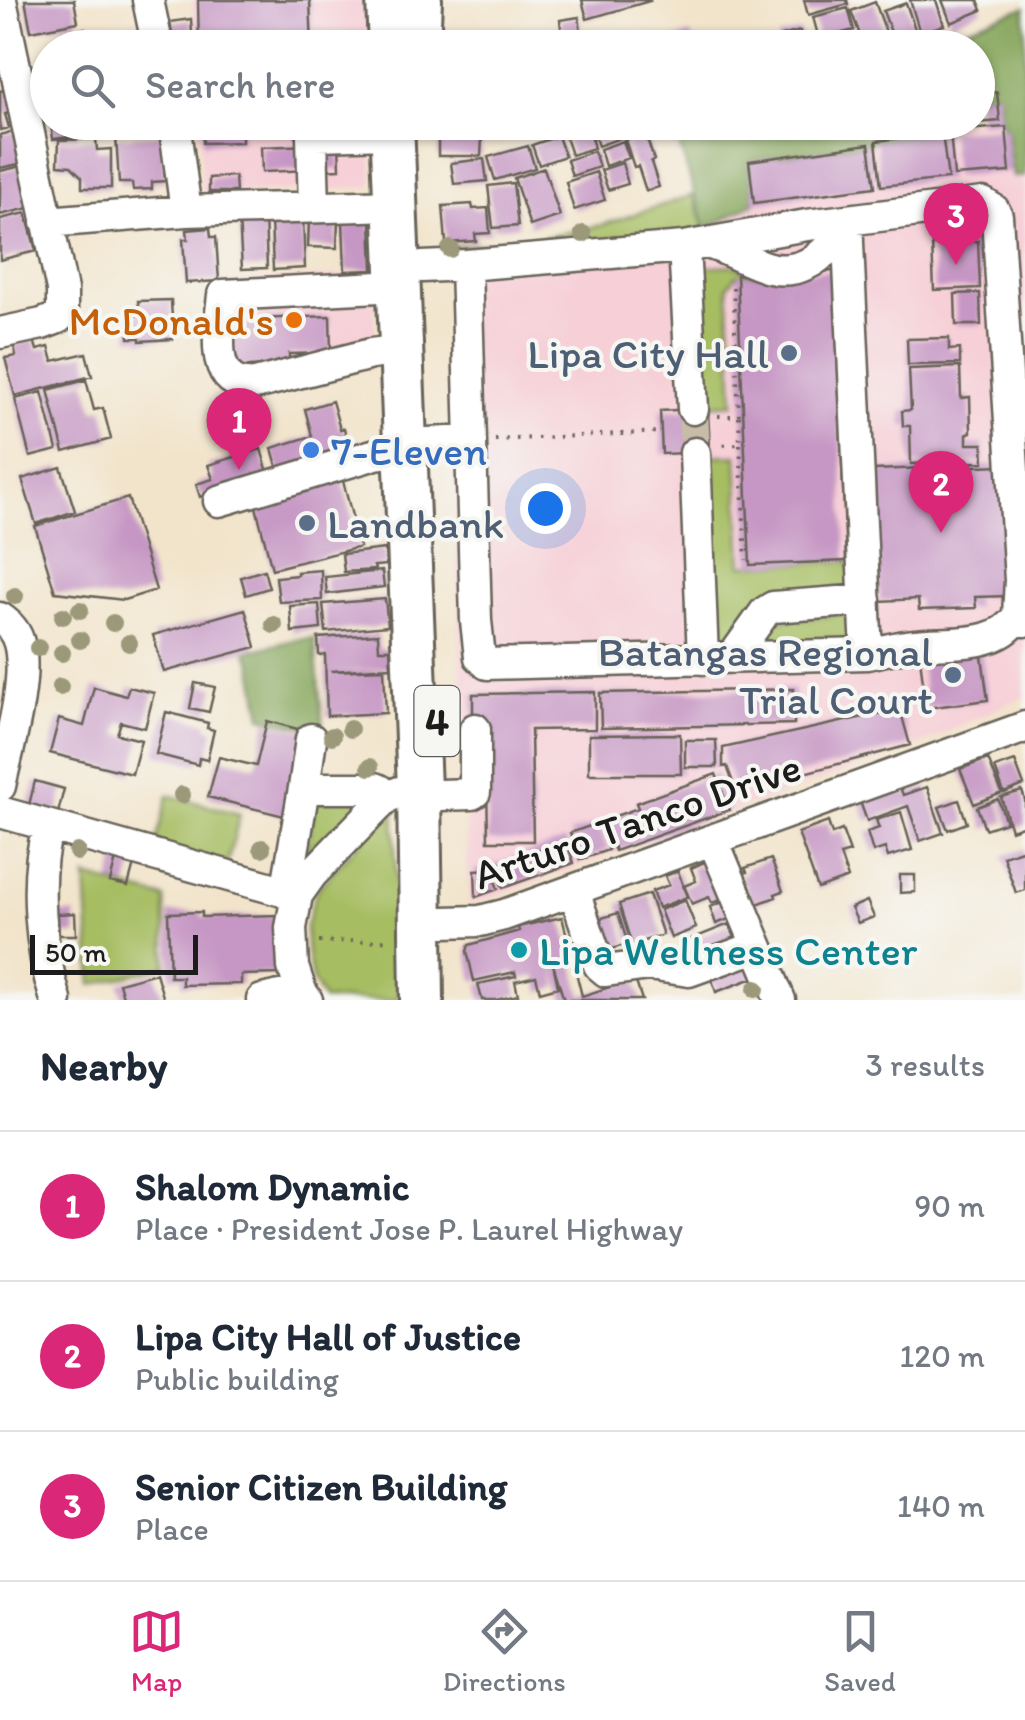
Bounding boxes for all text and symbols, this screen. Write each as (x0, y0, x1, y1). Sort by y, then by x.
search box (30, 30, 995, 140)
icon: search (65, 58, 120, 113)
text: Search here (145, 62, 336, 108)
pin: 3 (924, 182, 988, 265)
place label: McDonald's (69, 295, 274, 346)
marker: McDonald's (283, 309, 305, 331)
place label: Lipa City Hall (527, 328, 769, 379)
marker: Lipa City Hall (778, 342, 800, 364)
pin: 1 (206, 388, 272, 470)
place label: 7-Eleven (331, 425, 487, 476)
marker: 7-Eleven (300, 439, 322, 461)
pin: 2 (908, 450, 974, 533)
your location (520, 483, 571, 534)
place label: Landbank (327, 498, 504, 549)
marker: Landbank (296, 512, 318, 534)
place label: Batangas Regional Trial Court (598, 626, 933, 725)
marker: Batangas Regional Trial Court (942, 664, 964, 686)
road number: 4 (414, 686, 460, 756)
street label: Arturo Tanco Drive (467, 741, 808, 900)
place label: Lipa Wellness Center (539, 925, 918, 976)
scale bar (30, 930, 198, 974)
text: 50 m (45, 935, 107, 969)
marker: Lipa Wellness Center (508, 939, 530, 961)
text: Nearby (40, 1040, 167, 1091)
text: 3 results (865, 1046, 985, 1084)
text: Shalom Dynamic (135, 1164, 410, 1210)
text: 1 (65, 1187, 80, 1225)
text: 90 m (914, 1187, 985, 1225)
text: Place · President Jose P. Laurel Highway (135, 1210, 683, 1248)
text: Lipa City Hall of Justice (135, 1314, 521, 1360)
text: 2 (64, 1337, 81, 1375)
text: 120 m (899, 1337, 985, 1375)
text: Public building (135, 1360, 339, 1398)
text: Senior Citizen Building (135, 1464, 507, 1510)
text: 3 (64, 1487, 81, 1525)
text: 140 m (897, 1487, 985, 1525)
text: Place (135, 1510, 209, 1548)
tab: Map (129, 1604, 184, 1698)
tab: Directions (443, 1604, 566, 1698)
tab: Saved (824, 1604, 896, 1698)

